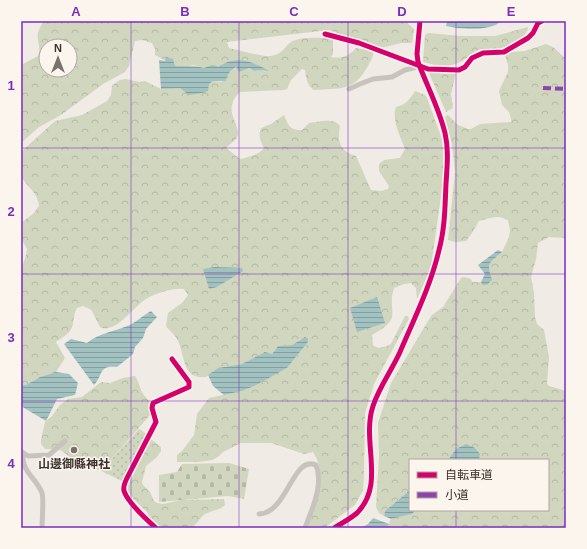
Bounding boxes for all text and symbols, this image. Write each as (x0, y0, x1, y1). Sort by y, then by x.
text: A (71, 4, 81, 19)
text: B (180, 4, 190, 19)
text: C (289, 4, 299, 19)
text: D (397, 4, 407, 19)
text: E (507, 4, 516, 19)
north arrow (38, 38, 78, 78)
text: N (54, 42, 62, 54)
text: 1 (7, 78, 15, 93)
text: 2 (7, 204, 15, 219)
text: 3 (7, 330, 15, 345)
marker: 山邊御縣神社 (69, 445, 79, 455)
text: 4 (7, 456, 15, 471)
place label: 山邊御縣神社 (38, 457, 110, 471)
legend (409, 459, 549, 511)
text: 自転車道 (445, 468, 493, 482)
text: 小道 (445, 488, 469, 502)

